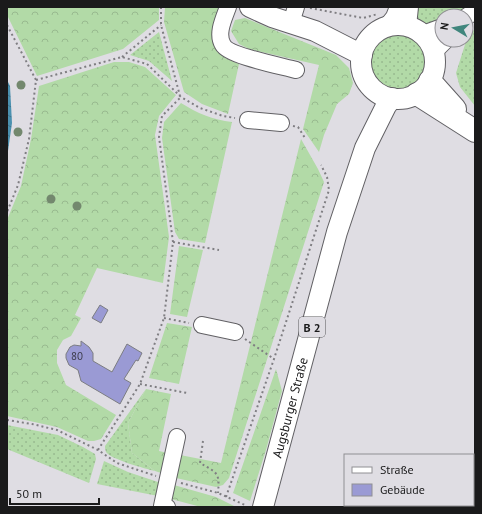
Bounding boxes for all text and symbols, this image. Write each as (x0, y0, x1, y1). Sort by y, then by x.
north arrow (434, 8, 474, 48)
text: N (437, 21, 452, 31)
road number: B 2 (299, 317, 325, 337)
house number: 80 (71, 349, 83, 363)
street label: Augsburger Straße (268, 355, 311, 460)
legend (344, 454, 474, 506)
text: Straße (380, 462, 414, 477)
scale bar (10, 480, 99, 506)
text: Gebäude (380, 482, 425, 497)
text: 50 m (16, 486, 42, 501)

